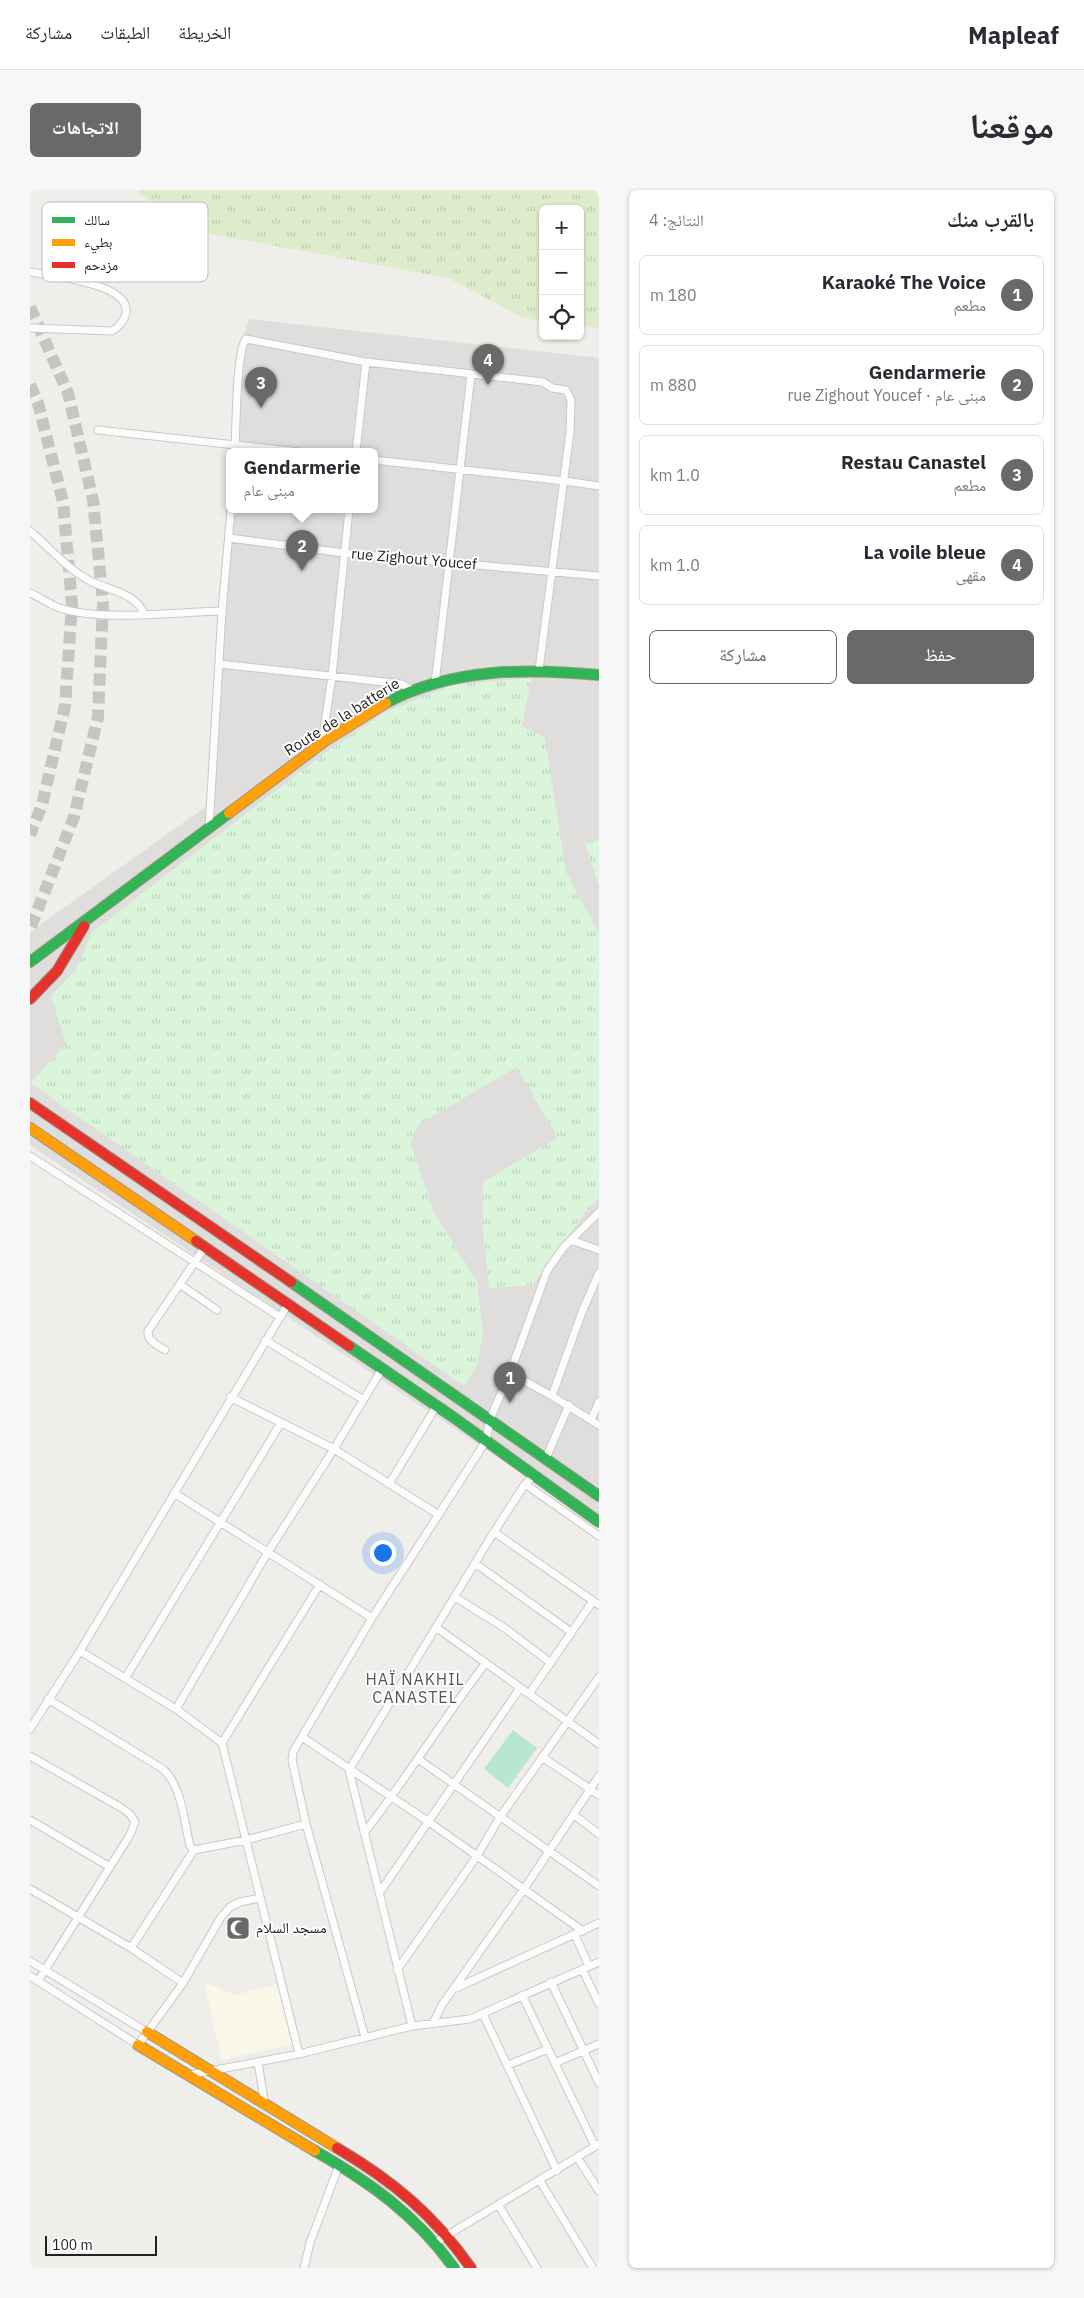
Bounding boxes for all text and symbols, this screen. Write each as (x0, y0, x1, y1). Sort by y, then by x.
text: Mapleaf (968, 19, 1059, 51)
text: مشاركة (25, 21, 72, 44)
text: الطبقات (100, 21, 150, 44)
text: الخريطة (178, 21, 231, 44)
text: موقعنا (969, 102, 1054, 148)
button: الاتجاهات (30, 103, 141, 157)
legend (42, 202, 208, 282)
map controls (539, 205, 584, 340)
button: + (539, 205, 584, 250)
text: بالقرب منك (947, 205, 1034, 233)
text: النتائج: 4 (649, 210, 704, 230)
text: سالك (84, 211, 110, 229)
text: بطيء (84, 233, 113, 254)
button: − (539, 250, 584, 295)
text: مزدحم (84, 256, 118, 275)
text: Karaoké The Voice (822, 270, 986, 294)
text: 180 m (650, 285, 697, 305)
text: 1 (1012, 285, 1022, 305)
button: locate (539, 295, 584, 340)
text: مطعم (954, 295, 986, 315)
pin: 4 (472, 344, 504, 385)
text: Gendarmerie (869, 360, 986, 384)
pin: 3 (245, 367, 277, 408)
text: 880 m (650, 375, 697, 395)
text: 2 (1012, 375, 1022, 395)
text: مبنى عام · rue Zighout Youcef (787, 385, 986, 405)
popup (226, 448, 378, 513)
text: Restau Canastel (841, 450, 986, 474)
text: Gendarmerie (243, 455, 361, 479)
text: 1.0 km (650, 465, 700, 485)
text: 3 (1012, 465, 1022, 485)
text: مطعم (954, 475, 986, 495)
text: مبنى عام (243, 480, 295, 500)
pin: 2 (286, 530, 318, 571)
text: La voile bleue (863, 540, 986, 564)
street label: rue Zighout Youcef (350, 544, 478, 573)
text: 1.0 km (650, 555, 700, 575)
text: 4 (1012, 555, 1022, 575)
text: مقهى (955, 565, 986, 585)
button: مشاركة (649, 630, 837, 684)
button: حفظ (847, 630, 1034, 684)
street label: Route de la batterie (281, 674, 403, 760)
pin: 1 (494, 1362, 526, 1403)
your location (370, 1540, 396, 1566)
district label: HAÏ NAKHIL CANASTEL (365, 1669, 465, 1707)
mosque icon: مسجد السلام (225, 1915, 251, 1941)
place label: مسجد السلام (256, 1918, 327, 1938)
scale bar (45, 2233, 158, 2256)
text: 100 m (52, 2236, 93, 2254)

